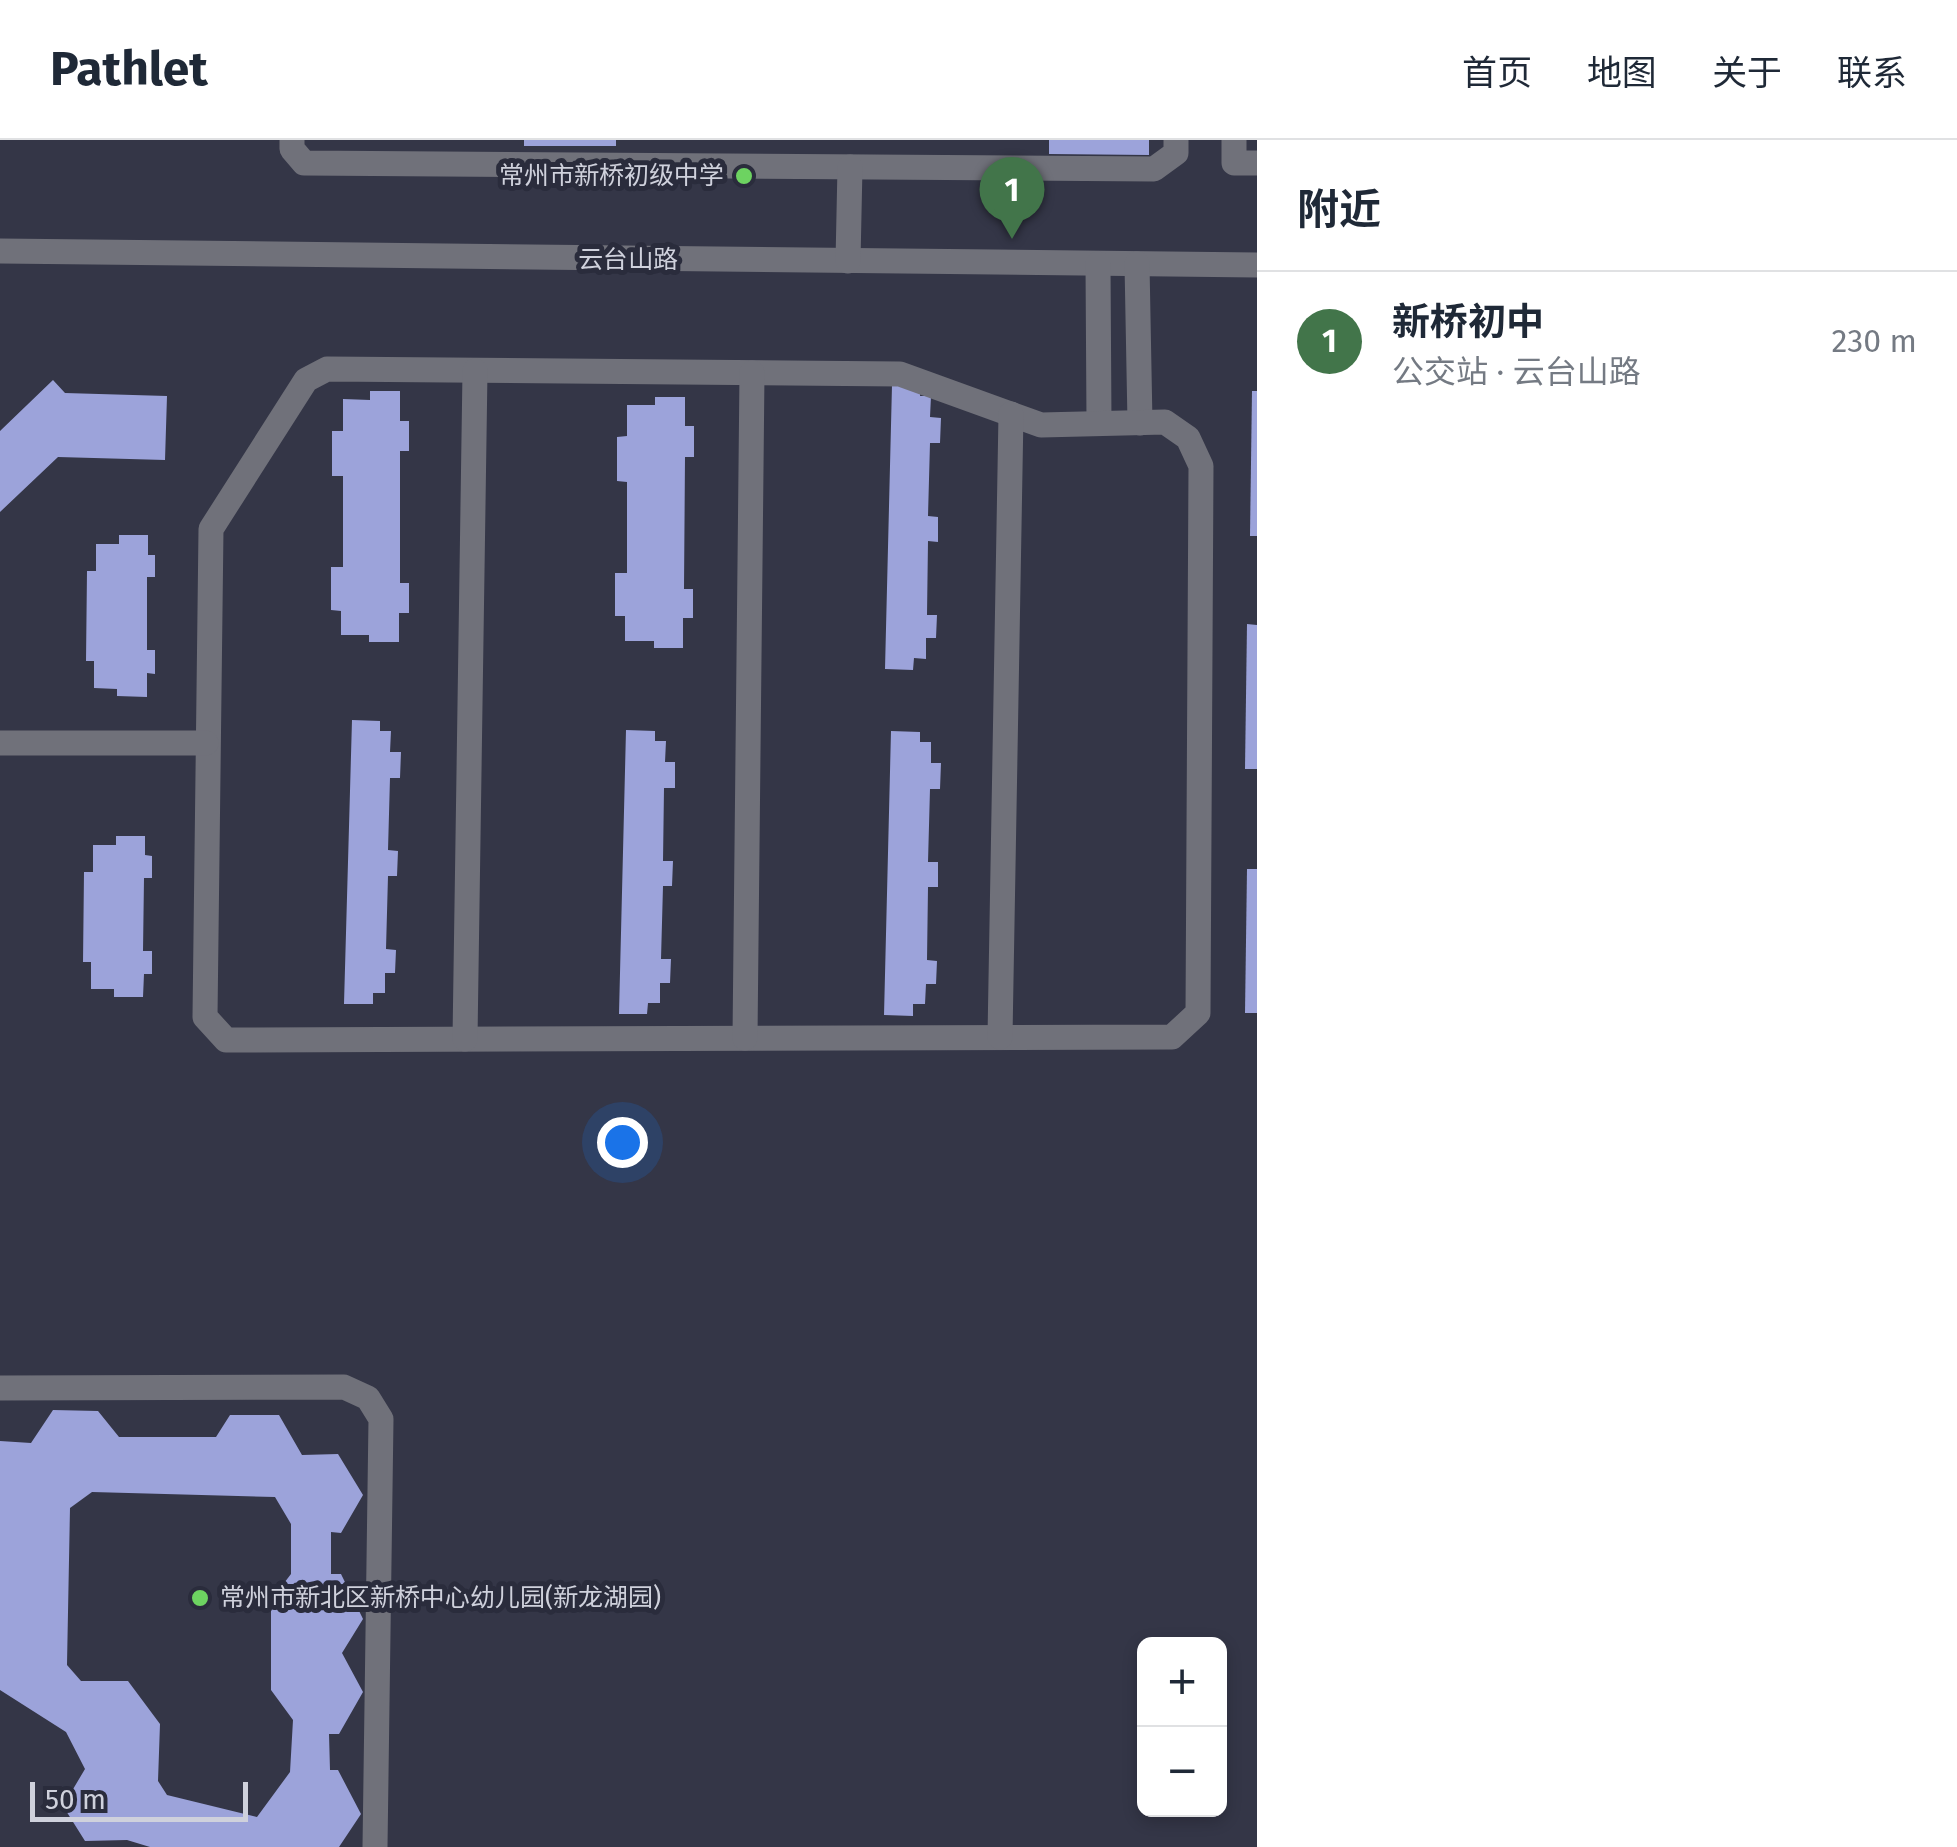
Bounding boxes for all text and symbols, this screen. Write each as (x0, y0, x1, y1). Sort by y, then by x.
text: Pathlet (50, 40, 208, 98)
text: 首页 (1462, 52, 1532, 94)
text: 地图 (1587, 52, 1657, 94)
text: 关于 (1712, 52, 1782, 94)
text: 联系 (1837, 52, 1907, 94)
pin: 1 (980, 157, 1044, 239)
place label: 常州市新桥初级中学 (499, 161, 724, 191)
marker: 常州市新桥初级中学 (733, 165, 755, 187)
text: 附近 (1297, 185, 1381, 235)
street label: 云台山路 (578, 245, 678, 275)
text: 新桥初中 (1392, 299, 1544, 345)
text: 1 (1322, 322, 1337, 360)
text: 230 m (1832, 322, 1917, 360)
text: 公交站 · 云台山路 (1392, 353, 1641, 391)
your location (597, 1117, 648, 1168)
place label: 常州市新北区新桥中心幼儿园(新龙湖园) (220, 1583, 661, 1613)
marker: 常州市新北区新桥中心幼儿园(新龙湖园) (189, 1587, 211, 1609)
map controls (1137, 1637, 1227, 1817)
button: + (1137, 1637, 1227, 1727)
button: − (1137, 1727, 1227, 1817)
scale bar (30, 1777, 248, 1822)
text: 50 m (45, 1783, 106, 1816)

